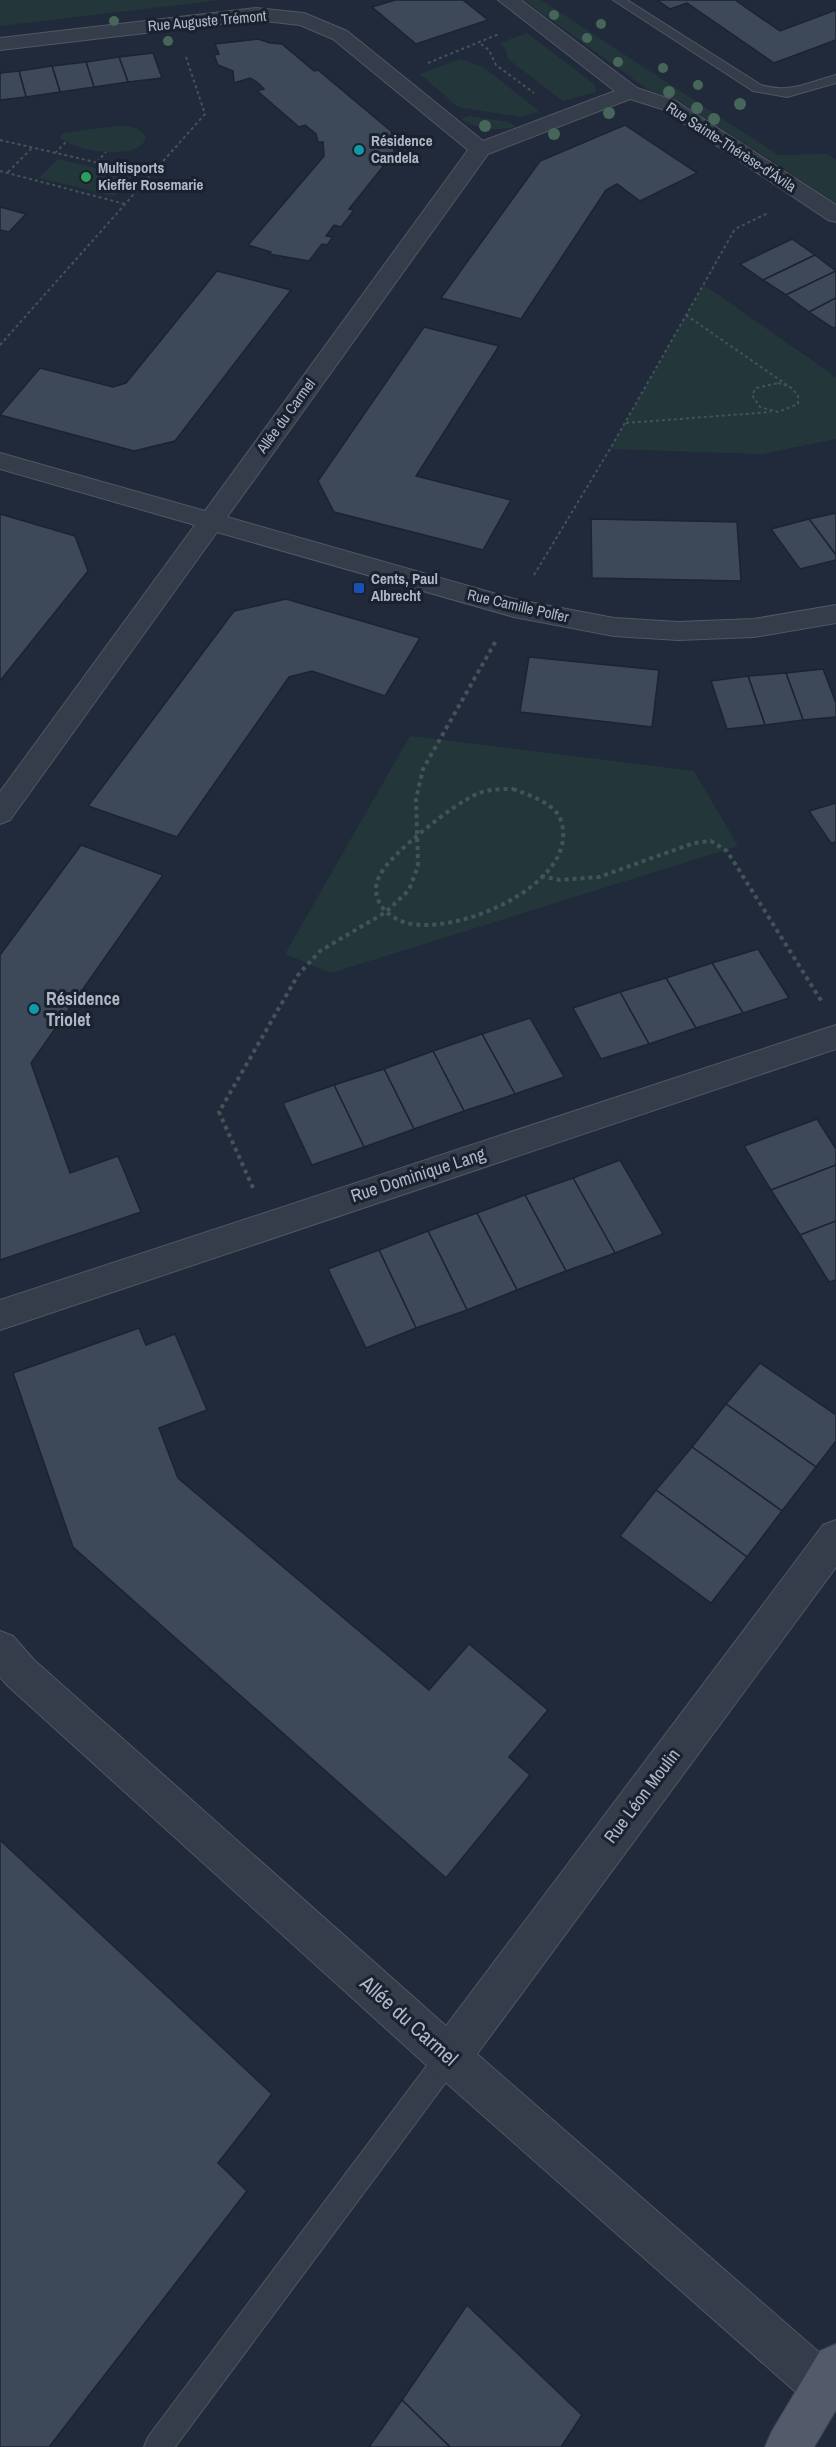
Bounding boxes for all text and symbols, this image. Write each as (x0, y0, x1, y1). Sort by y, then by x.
street label: Rue Auguste Trémont (147, 5, 268, 36)
street label: Rue Sainte-Thérèse-d'Ávila (662, 97, 801, 197)
place label: Résidence Candela (371, 130, 433, 168)
marker: Résidence Candela (352, 143, 366, 157)
place label: Multisports Kieffer Rosemarie (98, 157, 203, 195)
marker: Multisports Kieffer Rosemarie (79, 170, 93, 184)
street label: Allée du Carmel (251, 374, 320, 458)
place label: Cents, Paul Albrecht (371, 568, 438, 606)
marker: Cents, Paul Albrecht (352, 581, 366, 595)
street label: Rue Camille Polfer (465, 584, 571, 627)
place label: Résidence Triolet (46, 986, 120, 1032)
marker: Résidence Triolet (27, 1002, 41, 1016)
street label: Rue Dominique Lang (347, 1141, 489, 1208)
street label: Rue Léon Moulin (598, 1743, 685, 1848)
street label: Allée du Carmel (353, 1968, 465, 2072)

